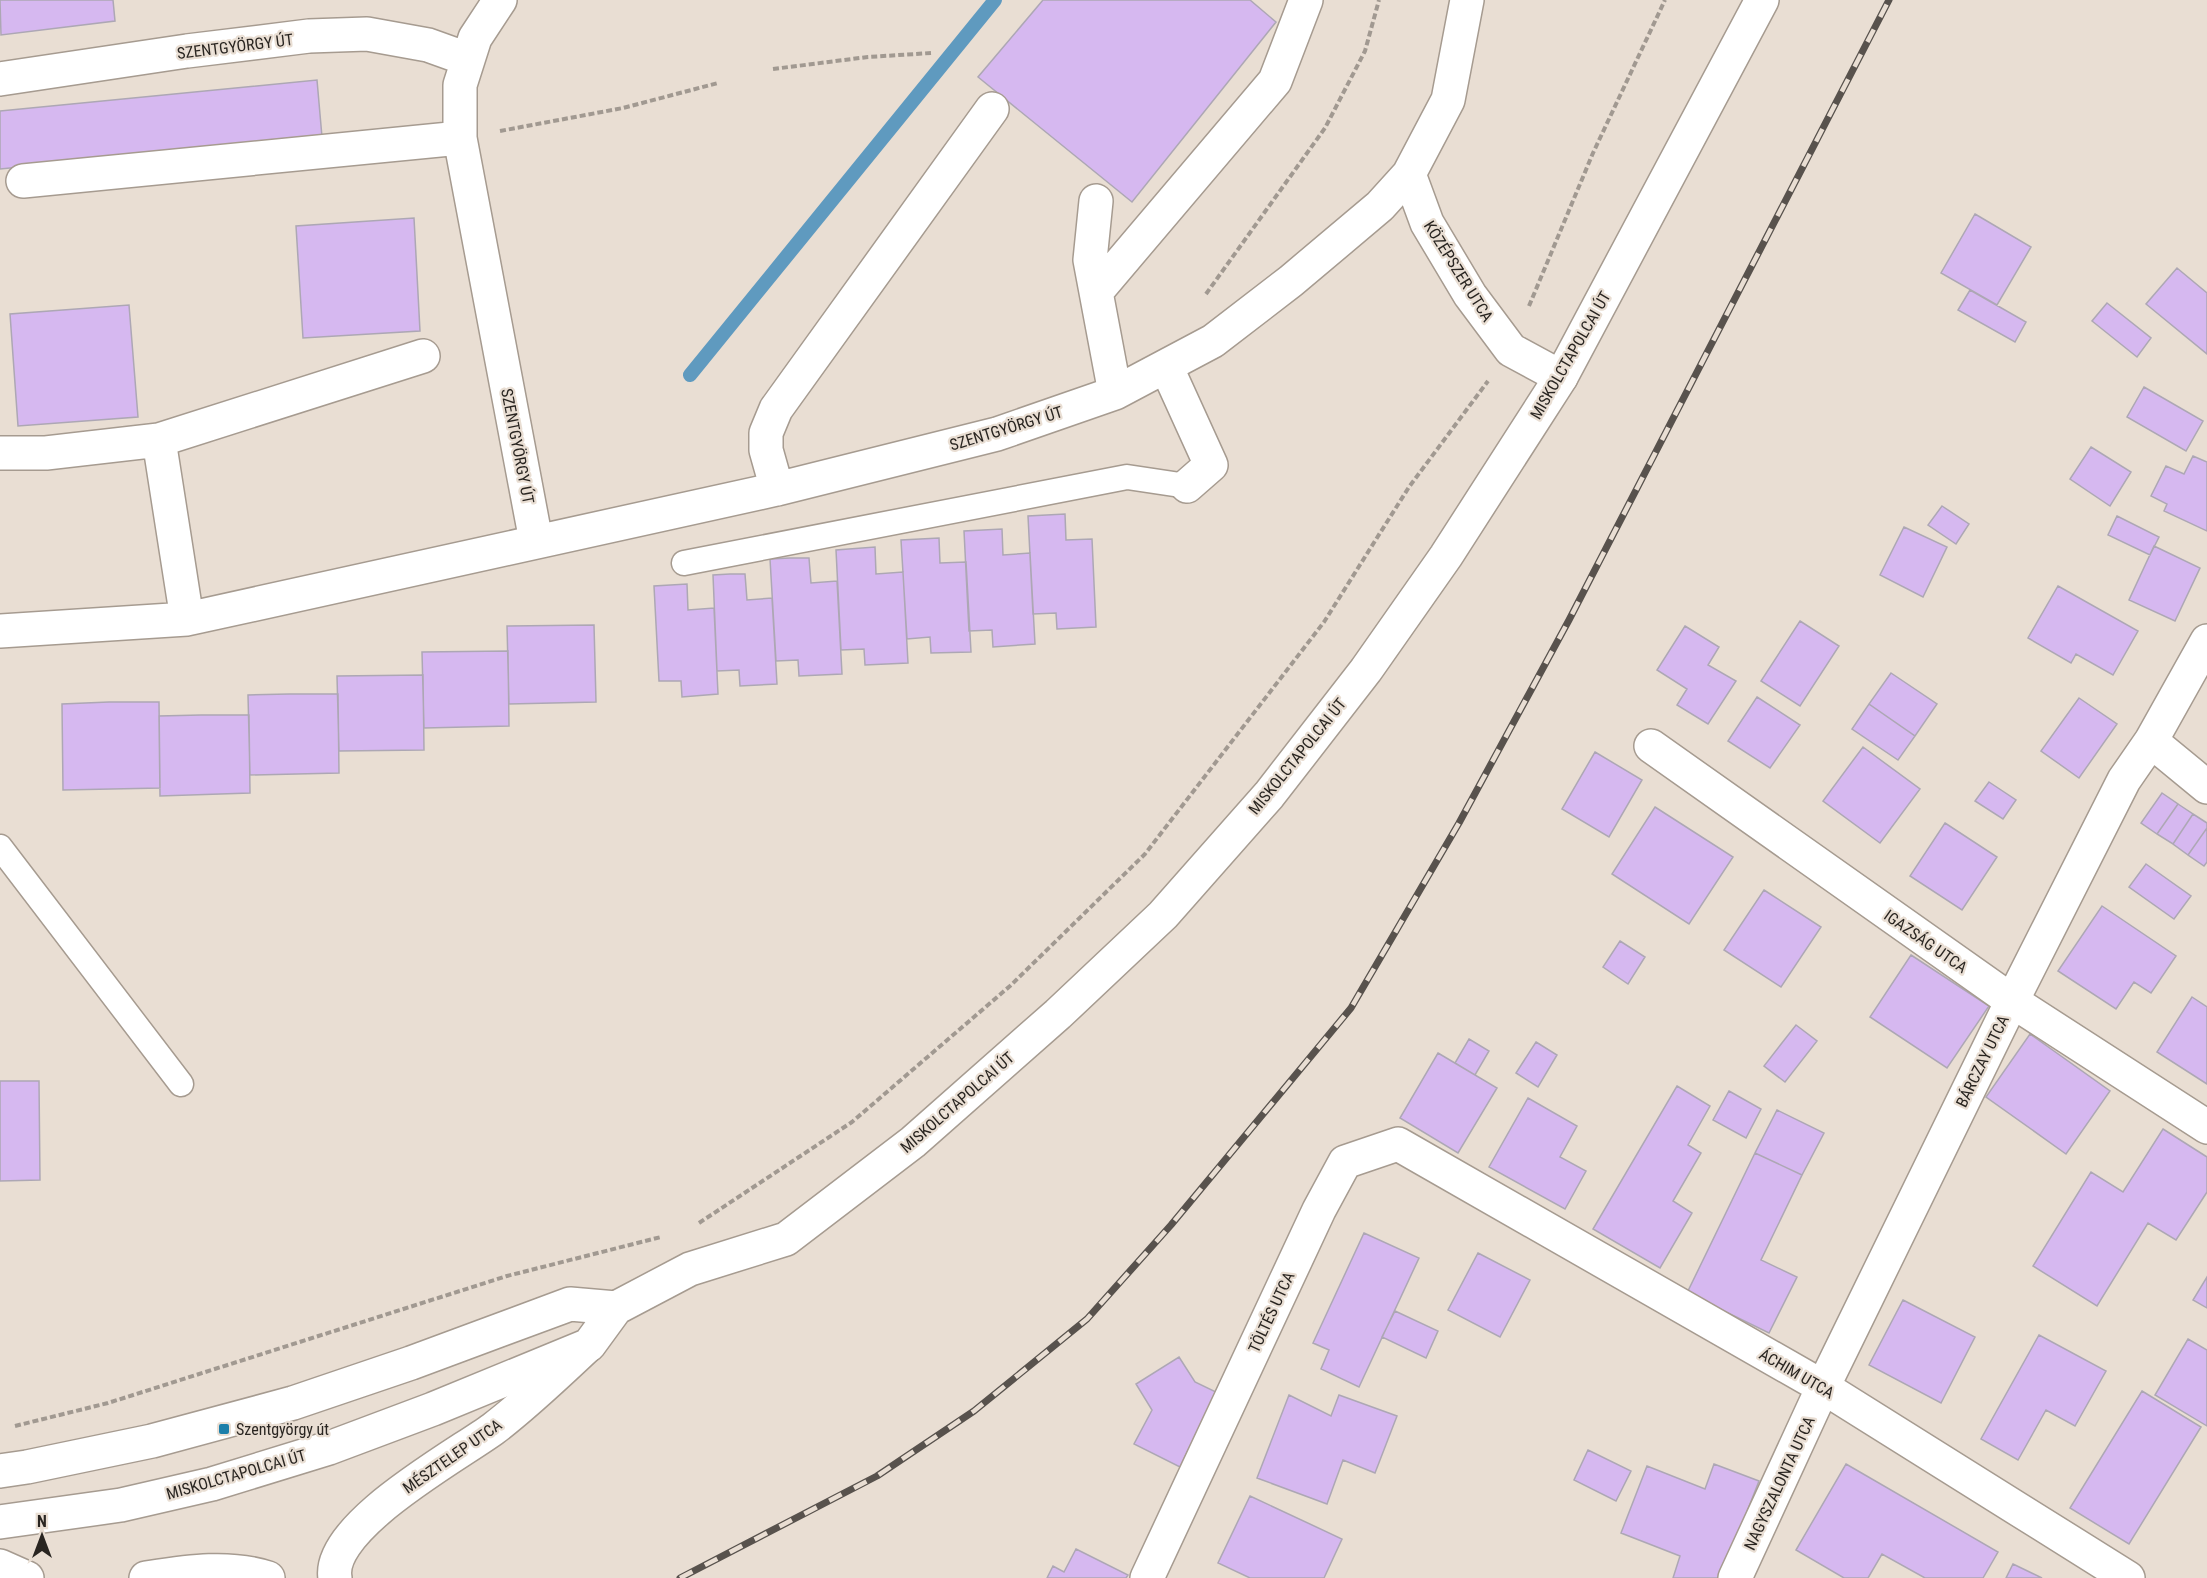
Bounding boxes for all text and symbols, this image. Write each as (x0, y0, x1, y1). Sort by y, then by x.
street label: SZENTGYÖRGY ÚT (176, 30, 294, 63)
street label: KÖZÉPSZER UTCA (1420, 217, 1497, 325)
street label: MISKOLCTAPOLCAI ÚT (1526, 288, 1615, 422)
street label: SZENTGYÖRGY ÚT (497, 387, 538, 505)
street label: SZENTGYÖRGY ÚT (947, 402, 1065, 455)
street label: MISKOLCTAPOLCAI ÚT (1245, 694, 1350, 818)
street label: IGAZSÁG UTCA (1881, 906, 1971, 977)
street label: BÁRCZAY UTCA (1952, 1012, 2013, 1110)
street label: MISKOLCTAPOLCAI ÚT (897, 1048, 1018, 1157)
street label: TÖLTÉS UTCA (1244, 1269, 1298, 1356)
street label: ÁCHIM UTCA (1756, 1344, 1838, 1402)
street label: NAGYSZALONTA UTCA (1740, 1413, 1819, 1553)
street label: MÉSZTELEP UTCA (399, 1415, 505, 1498)
place label: Szentgyörgy út (236, 1420, 329, 1439)
marker: Szentgyörgy út (217, 1422, 231, 1436)
street label: MISKOLCTAPOLCAI ÚT (164, 1445, 308, 1503)
north arrow (12, 1506, 72, 1566)
text: N (37, 1512, 47, 1531)

